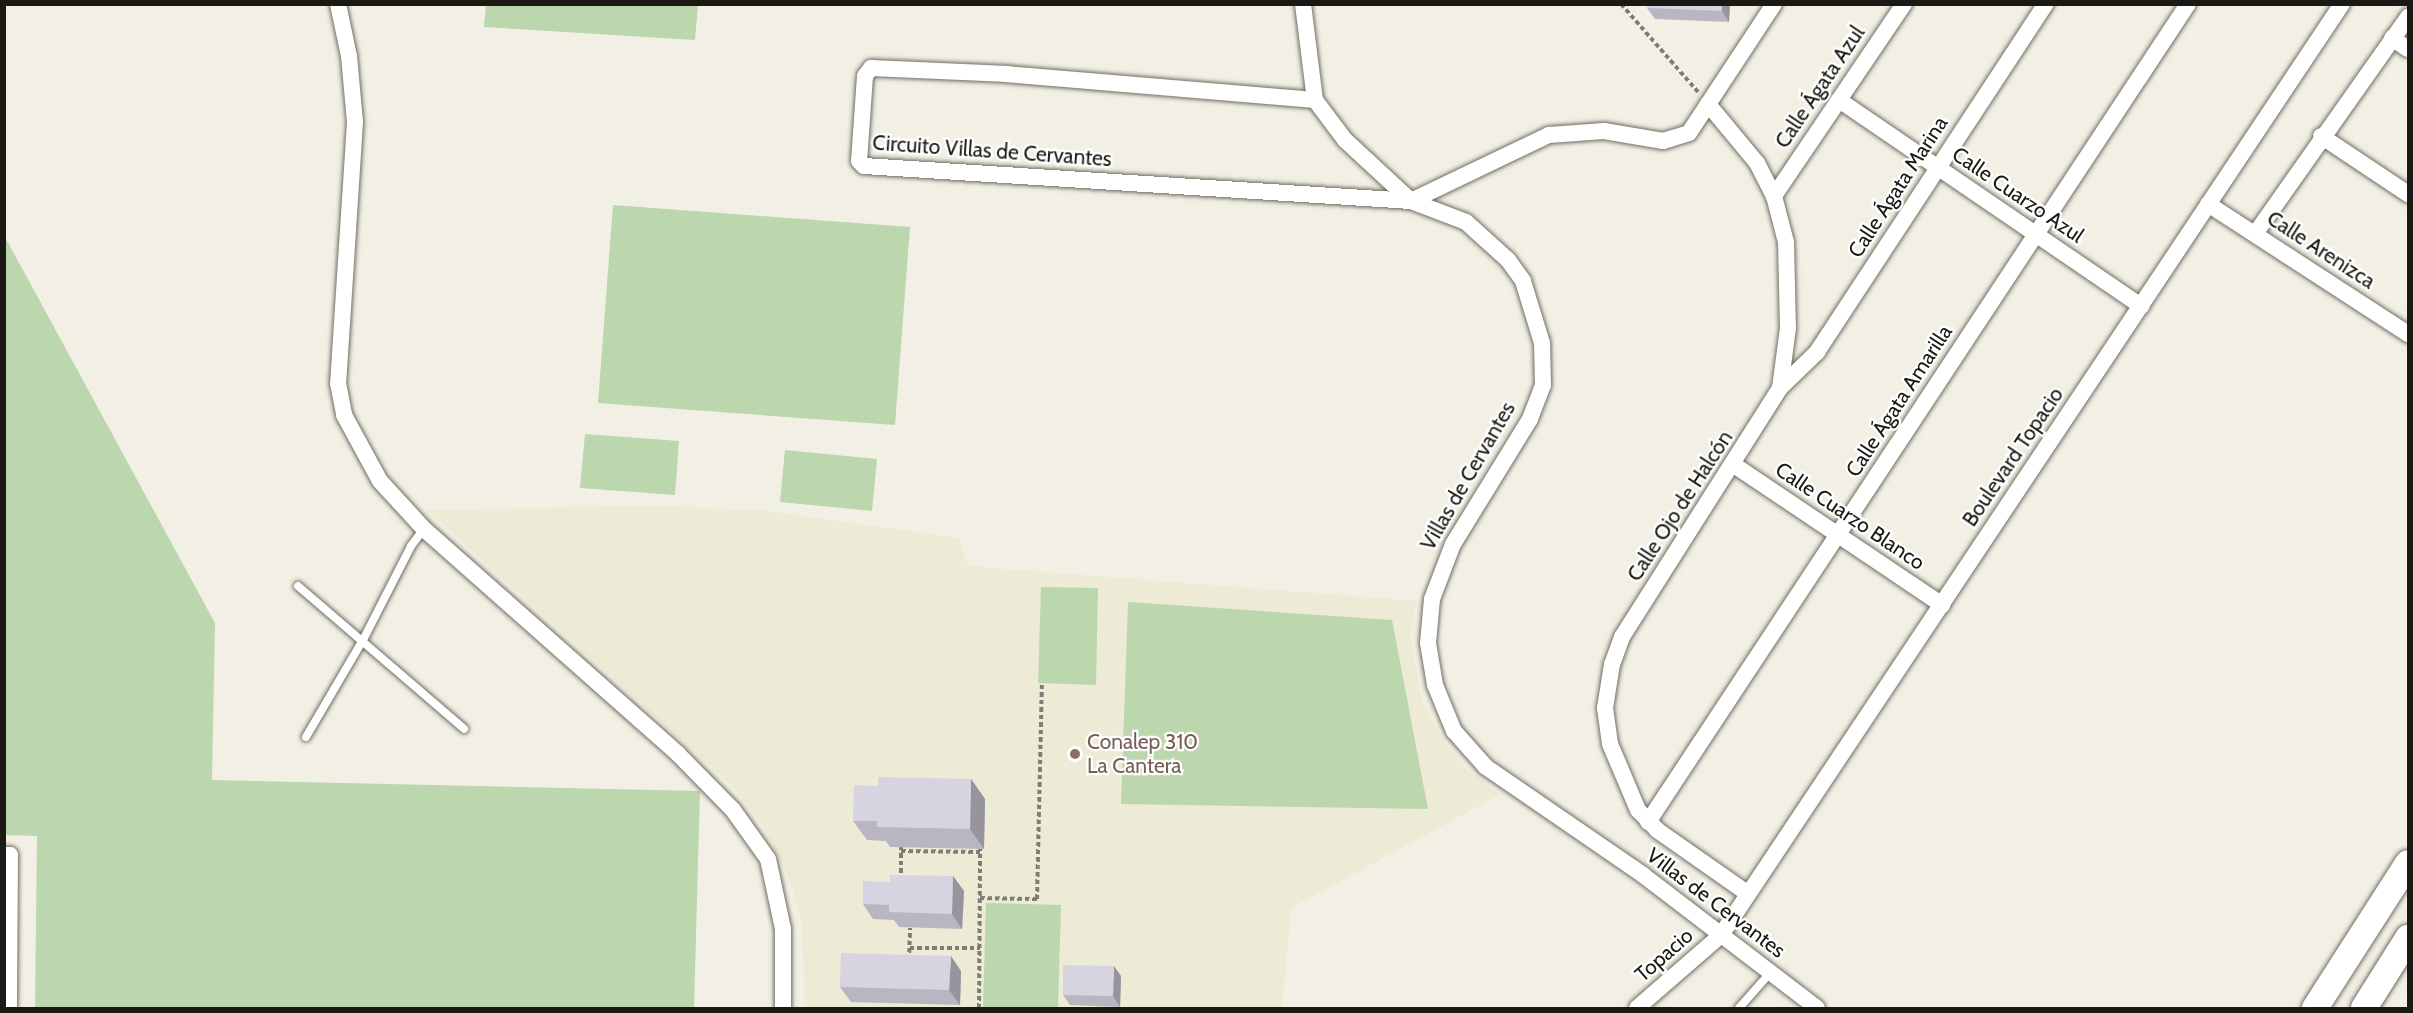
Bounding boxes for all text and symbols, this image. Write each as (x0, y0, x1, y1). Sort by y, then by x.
street label: Calle Ágata Azul (1770, 21, 1870, 153)
street label: Calle Ágata Marina (1843, 112, 1953, 262)
street label: Circuito Villas de Cervantes (872, 130, 1112, 172)
street label: Calle Cuarzo Azul (1947, 142, 2089, 248)
street label: Calle Arenizca (2262, 206, 2380, 294)
street label: Calle Ágata Amarilla (1841, 320, 1957, 482)
street label: Boulevard Topacio (1957, 383, 2069, 531)
street label: Villas de Cervantes (1415, 397, 1521, 555)
street label: Calle Ojo de Halcón (1622, 426, 1738, 586)
street label: Calle Cuarzo Blanco (1771, 457, 1929, 575)
place label: Conalep 310 La Cantera (1087, 729, 1198, 779)
marker: Conalep 310 La Cantera (1068, 747, 1082, 761)
street label: Villas de Cervantes (1642, 843, 1790, 963)
street label: Topacio (1630, 923, 1698, 987)

